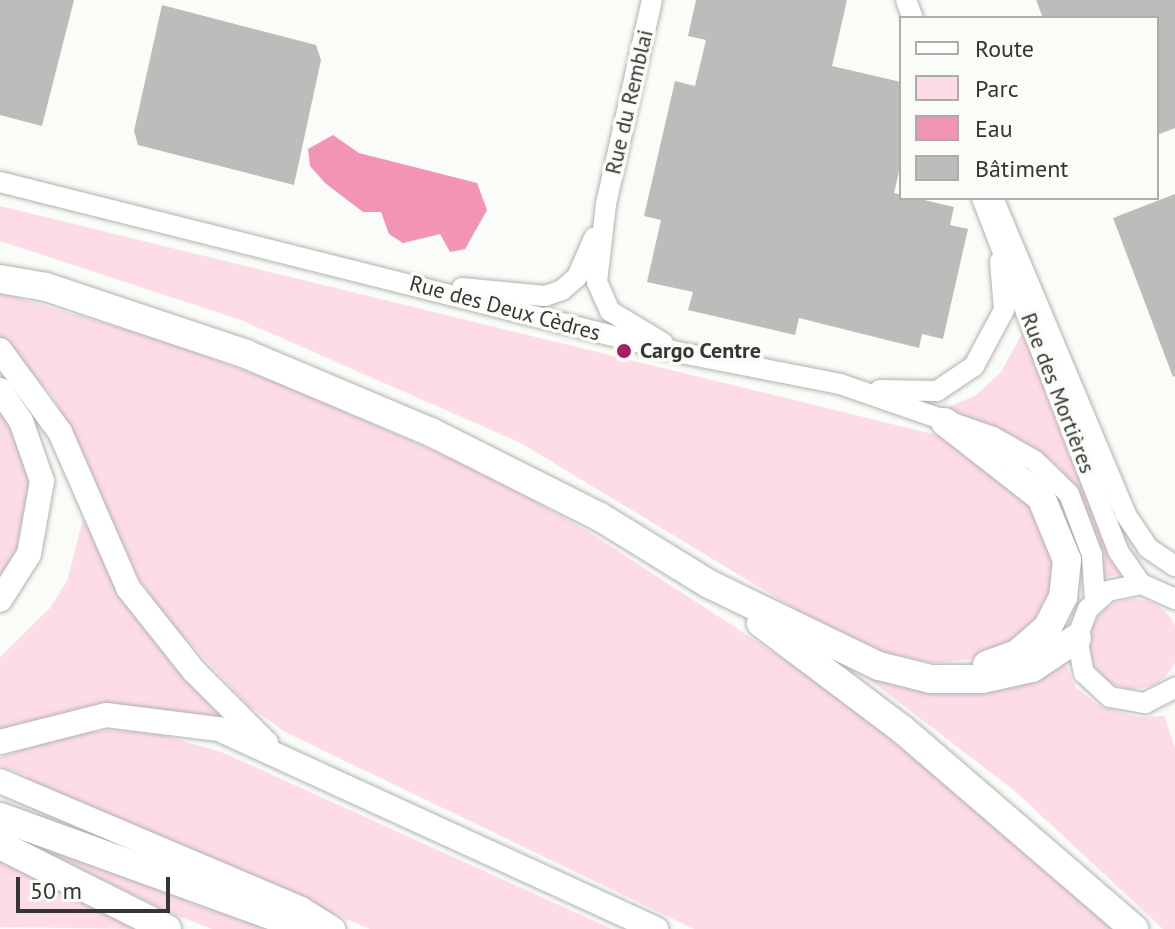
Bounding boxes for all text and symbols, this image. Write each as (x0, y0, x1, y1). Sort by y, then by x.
legend (899, 16, 1159, 200)
street label: Rue du Remblai (600, 27, 658, 177)
text: Route (975, 33, 1034, 64)
text: Parc (975, 73, 1018, 104)
text: Eau (975, 113, 1013, 144)
text: Bâtiment (975, 153, 1068, 184)
street label: Rue des Deux Cèdres (406, 270, 604, 346)
street label: Rue des Mortières (1015, 309, 1101, 477)
place label: Cargo Centre (640, 338, 761, 364)
marker: Cargo Centre (615, 342, 633, 360)
scale bar (20, 861, 174, 911)
text: 50 m (30, 875, 82, 906)

